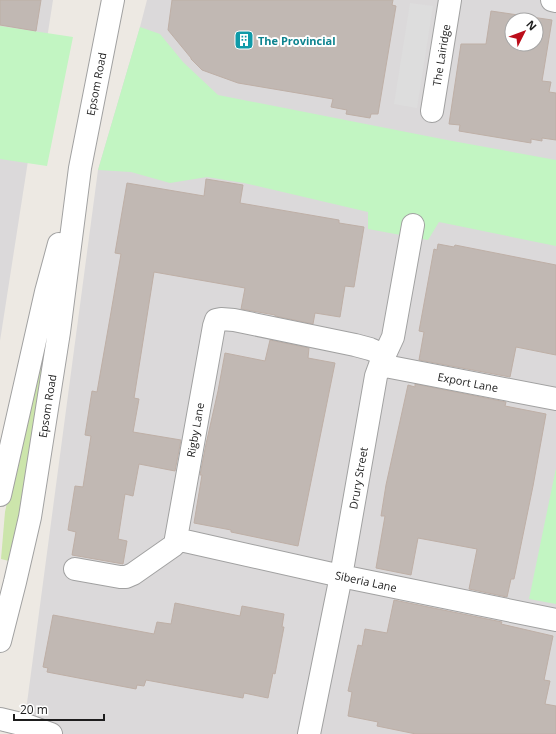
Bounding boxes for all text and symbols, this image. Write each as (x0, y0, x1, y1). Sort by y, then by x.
north arrow (504, 12, 544, 52)
text: N (523, 17, 540, 33)
street label: The Lairidge (429, 23, 453, 87)
building icon: The Provincial (233, 29, 255, 51)
place label: The Provincial (258, 33, 336, 48)
street label: Epsom Road (83, 51, 109, 117)
street label: Export Lane (436, 369, 500, 395)
street label: Epsom Road (35, 373, 59, 439)
street label: Rigby Lane (183, 401, 207, 459)
street label: Drury Street (345, 446, 371, 510)
street label: Siberia Lane (334, 567, 398, 595)
scale bar (14, 696, 104, 722)
text: 20 m (20, 701, 48, 718)

